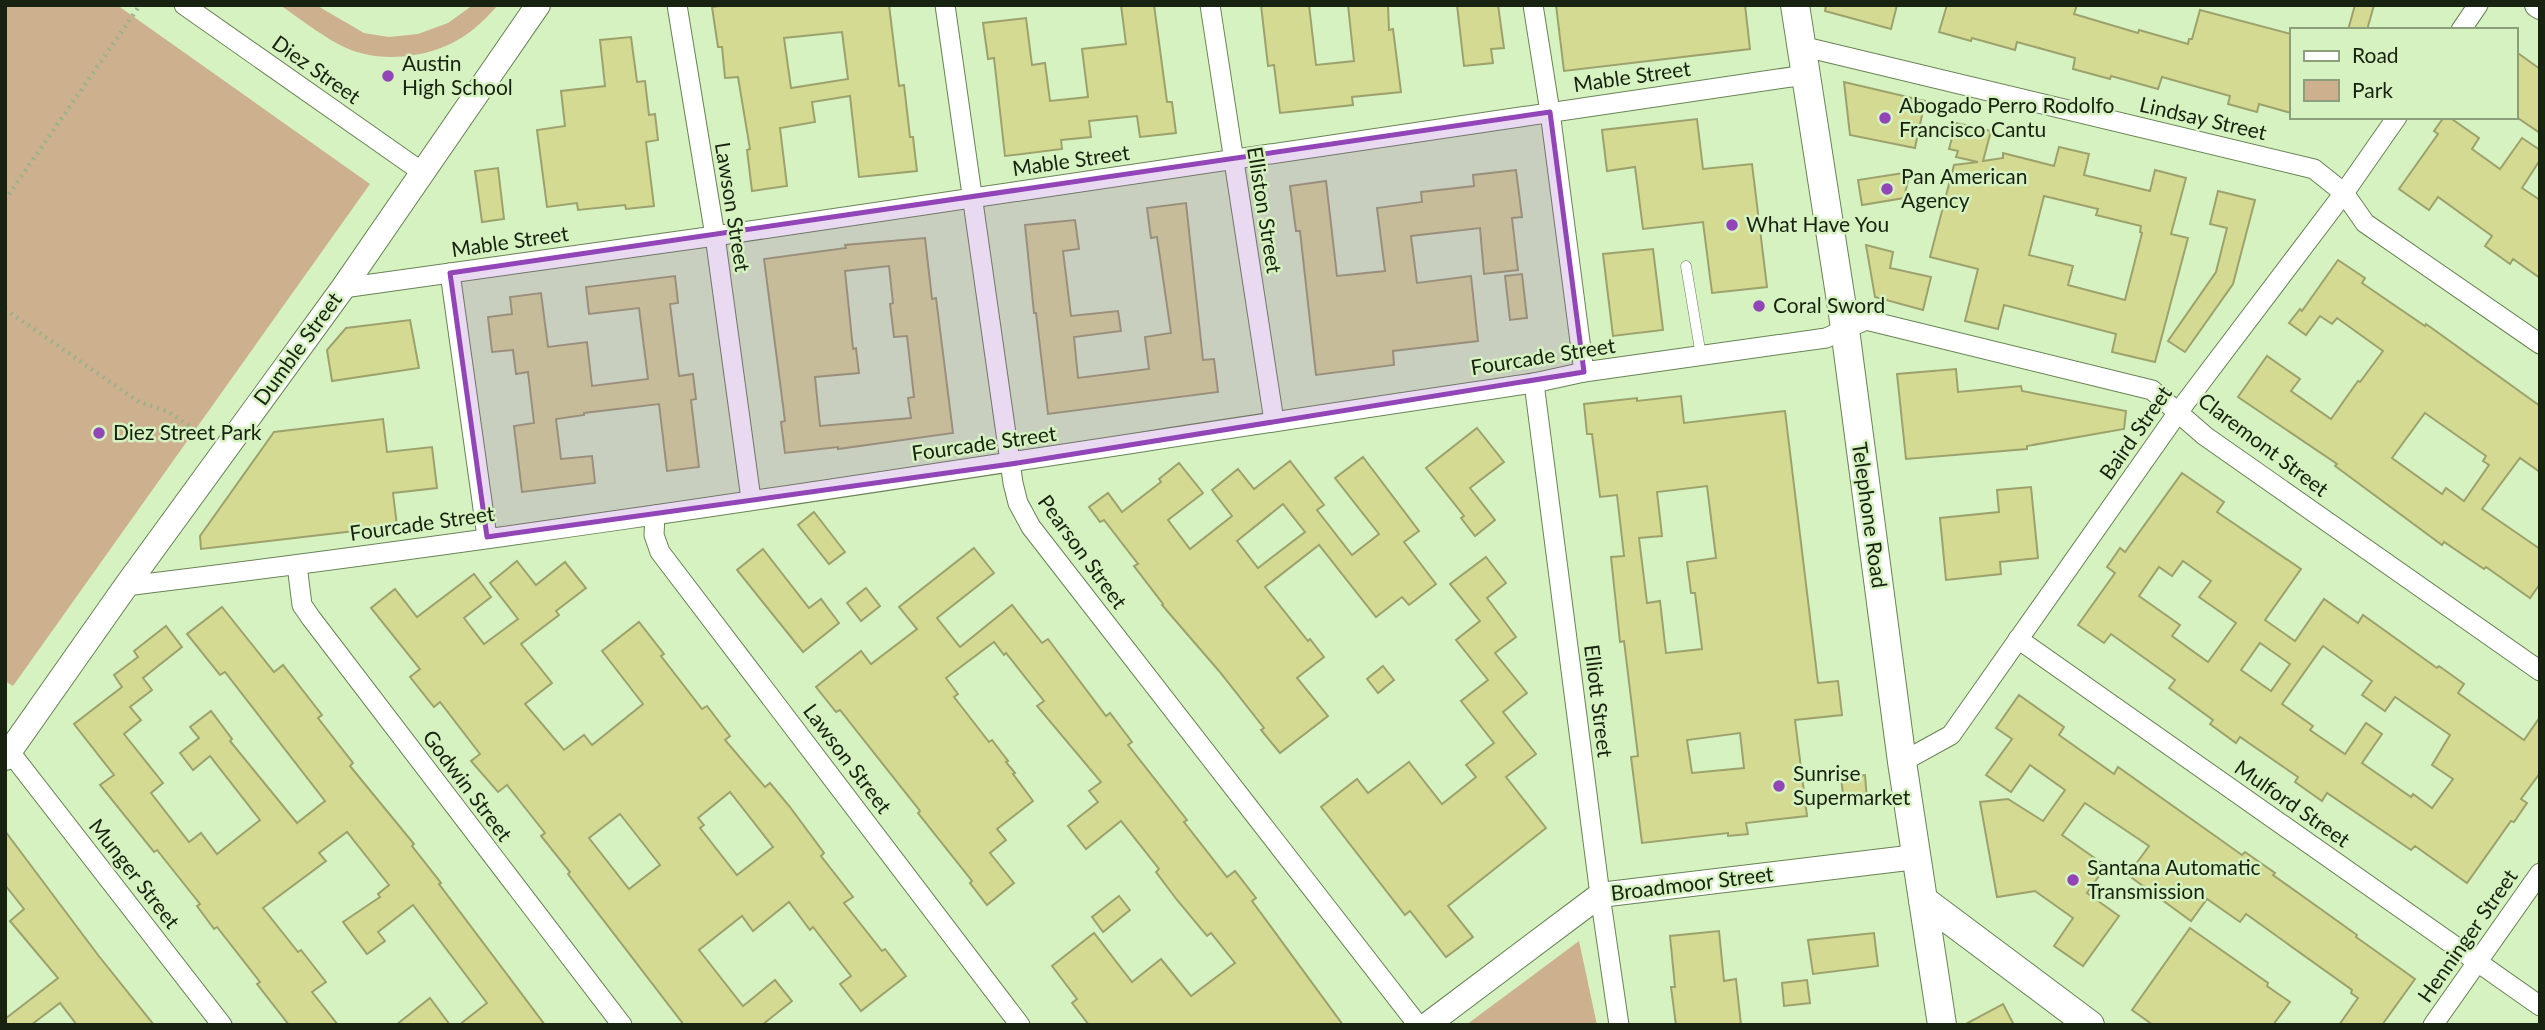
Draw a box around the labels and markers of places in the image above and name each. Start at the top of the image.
place label: Austin High School [402,50,513,99]
marker: Austin High School [380,68,396,84]
place label: Abogado Perro Rodolfo Francisco Cantu [1899,92,2114,141]
marker: Abogado Perro Rodolfo Francisco Cantu [1877,110,1893,126]
place label: Pan American Agency [1901,163,2028,212]
marker: Pan American Agency [1879,181,1895,197]
place label: What Have You [1746,211,1889,236]
marker: What Have You [1724,217,1740,233]
place label: Coral Sword [1773,292,1885,317]
marker: Coral Sword [1751,298,1767,314]
place label: Diez Street Park [113,419,262,444]
marker: Diez Street Park [91,425,107,441]
place label: Sunrise Supermarket [1793,760,1911,809]
marker: Sunrise Supermarket [1771,778,1787,794]
place label: Santana Automatic Transmission [2087,854,2261,903]
marker: Santana Automatic Transmission [2065,872,2081,888]

